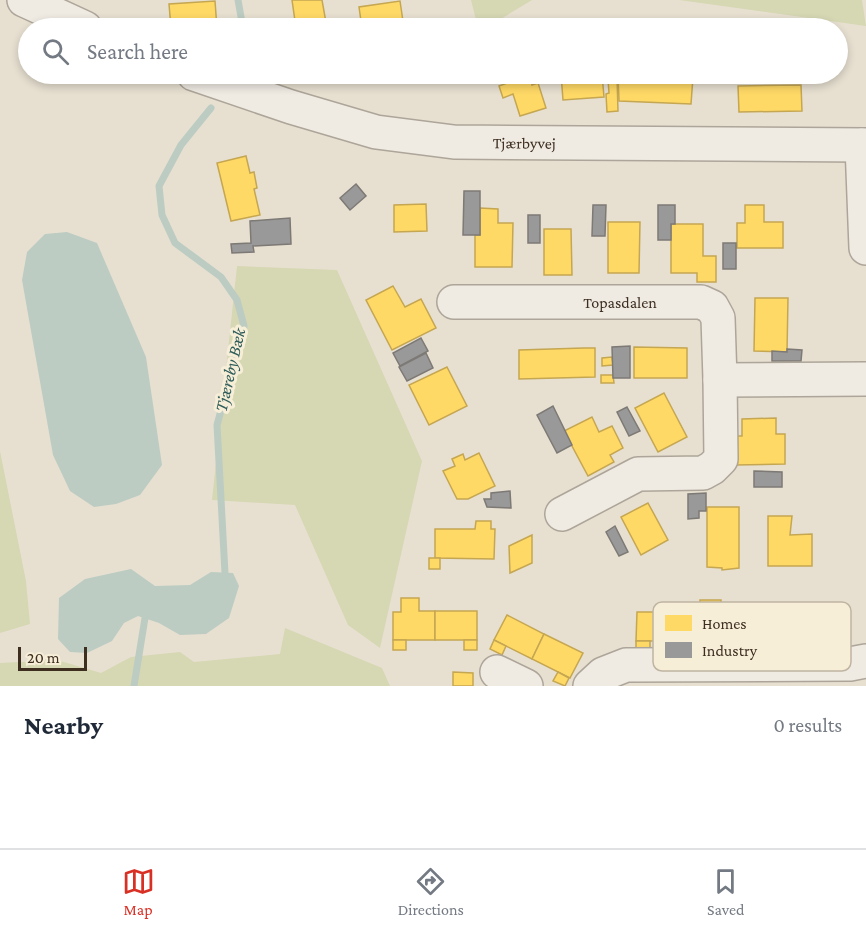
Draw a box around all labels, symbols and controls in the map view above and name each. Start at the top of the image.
search box [18,18,848,84]
icon: search [39,35,72,68]
text: Search here [87,39,188,64]
street label: Tjærbyvej [493,134,556,153]
street label: Topasdalen [583,294,657,312]
water label: Tjæreby Bæk [211,325,251,414]
legend [653,602,851,671]
text: Homes [702,615,747,632]
text: Industry [702,642,758,660]
scale bar [18,644,87,672]
text: 20 m [27,649,60,666]
text: Nearby [24,711,103,740]
text: 0 results [773,714,842,736]
tab: Map [122,865,155,918]
tab: Directions [398,865,464,918]
tab: Saved [707,865,744,918]

